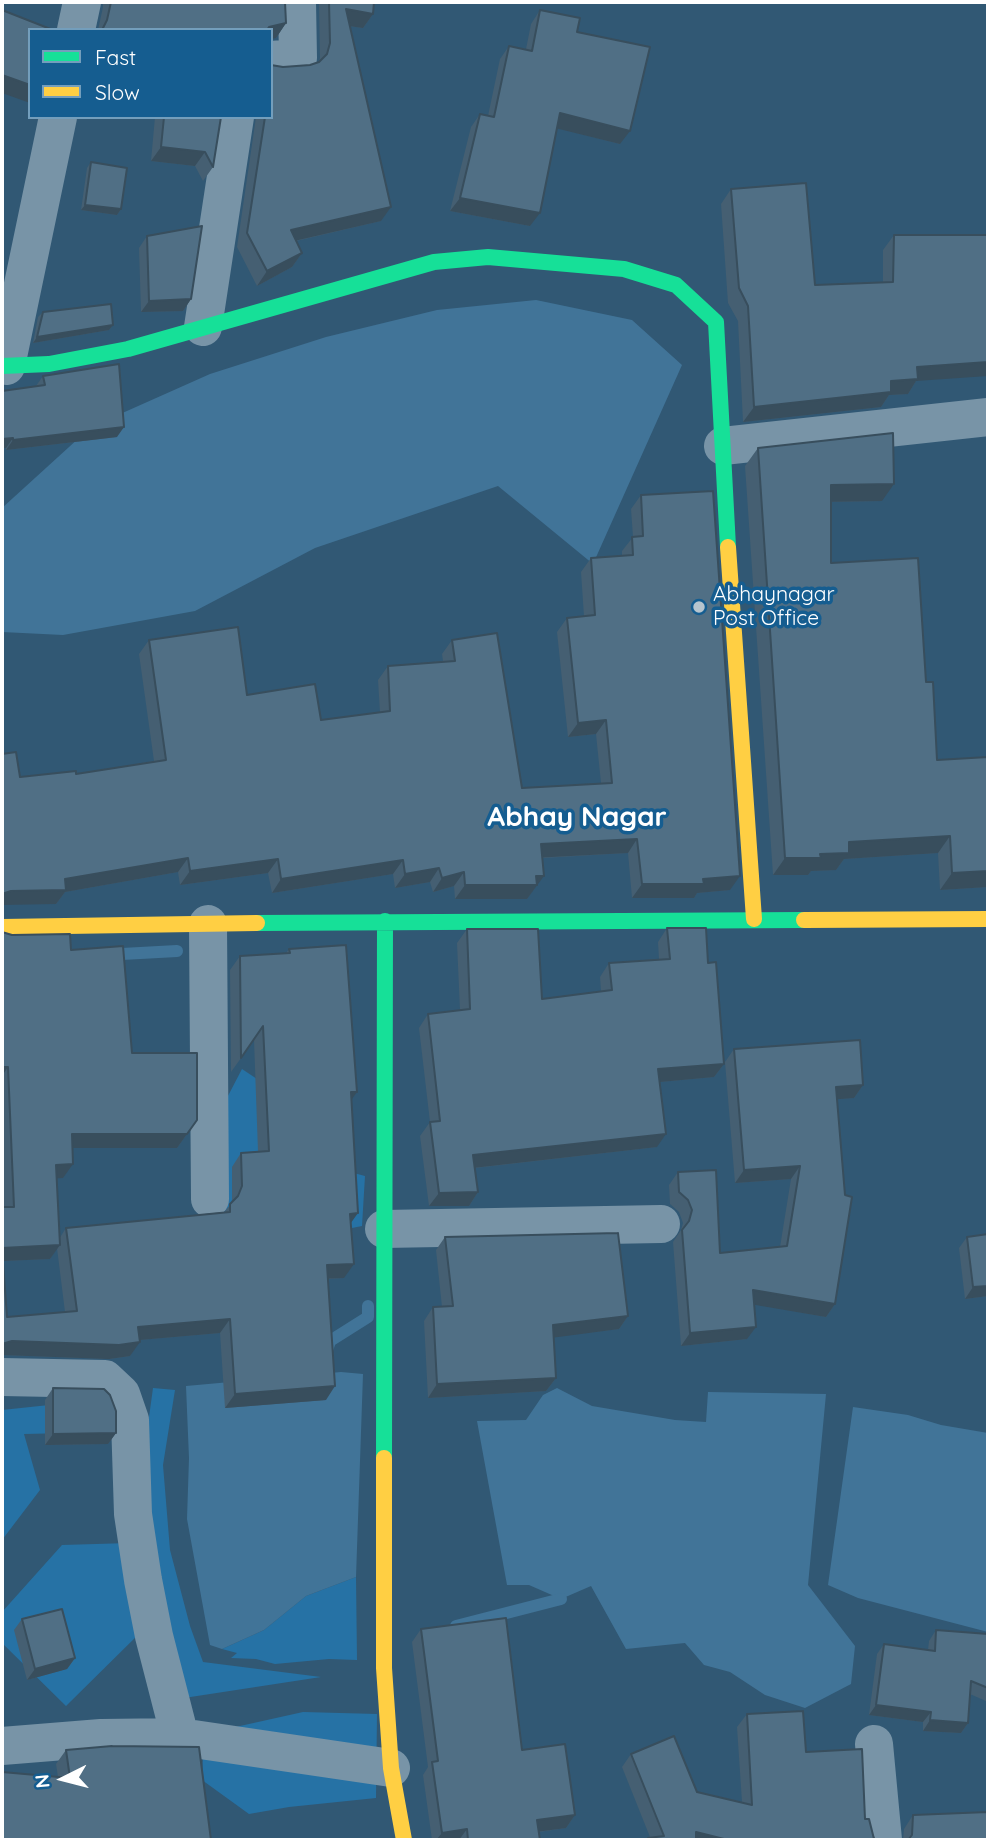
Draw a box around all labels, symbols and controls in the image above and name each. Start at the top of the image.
legend [28,28,273,119]
text: Fast [95,44,136,70]
text: Slow [95,79,140,105]
place label: Abhaynagar Post Office [713,582,835,632]
marker: Abhaynagar Post Office [691,599,707,615]
district label: Abhay Nagar [487,801,667,835]
north arrow [28,1744,98,1814]
text: N [29,1773,55,1789]

